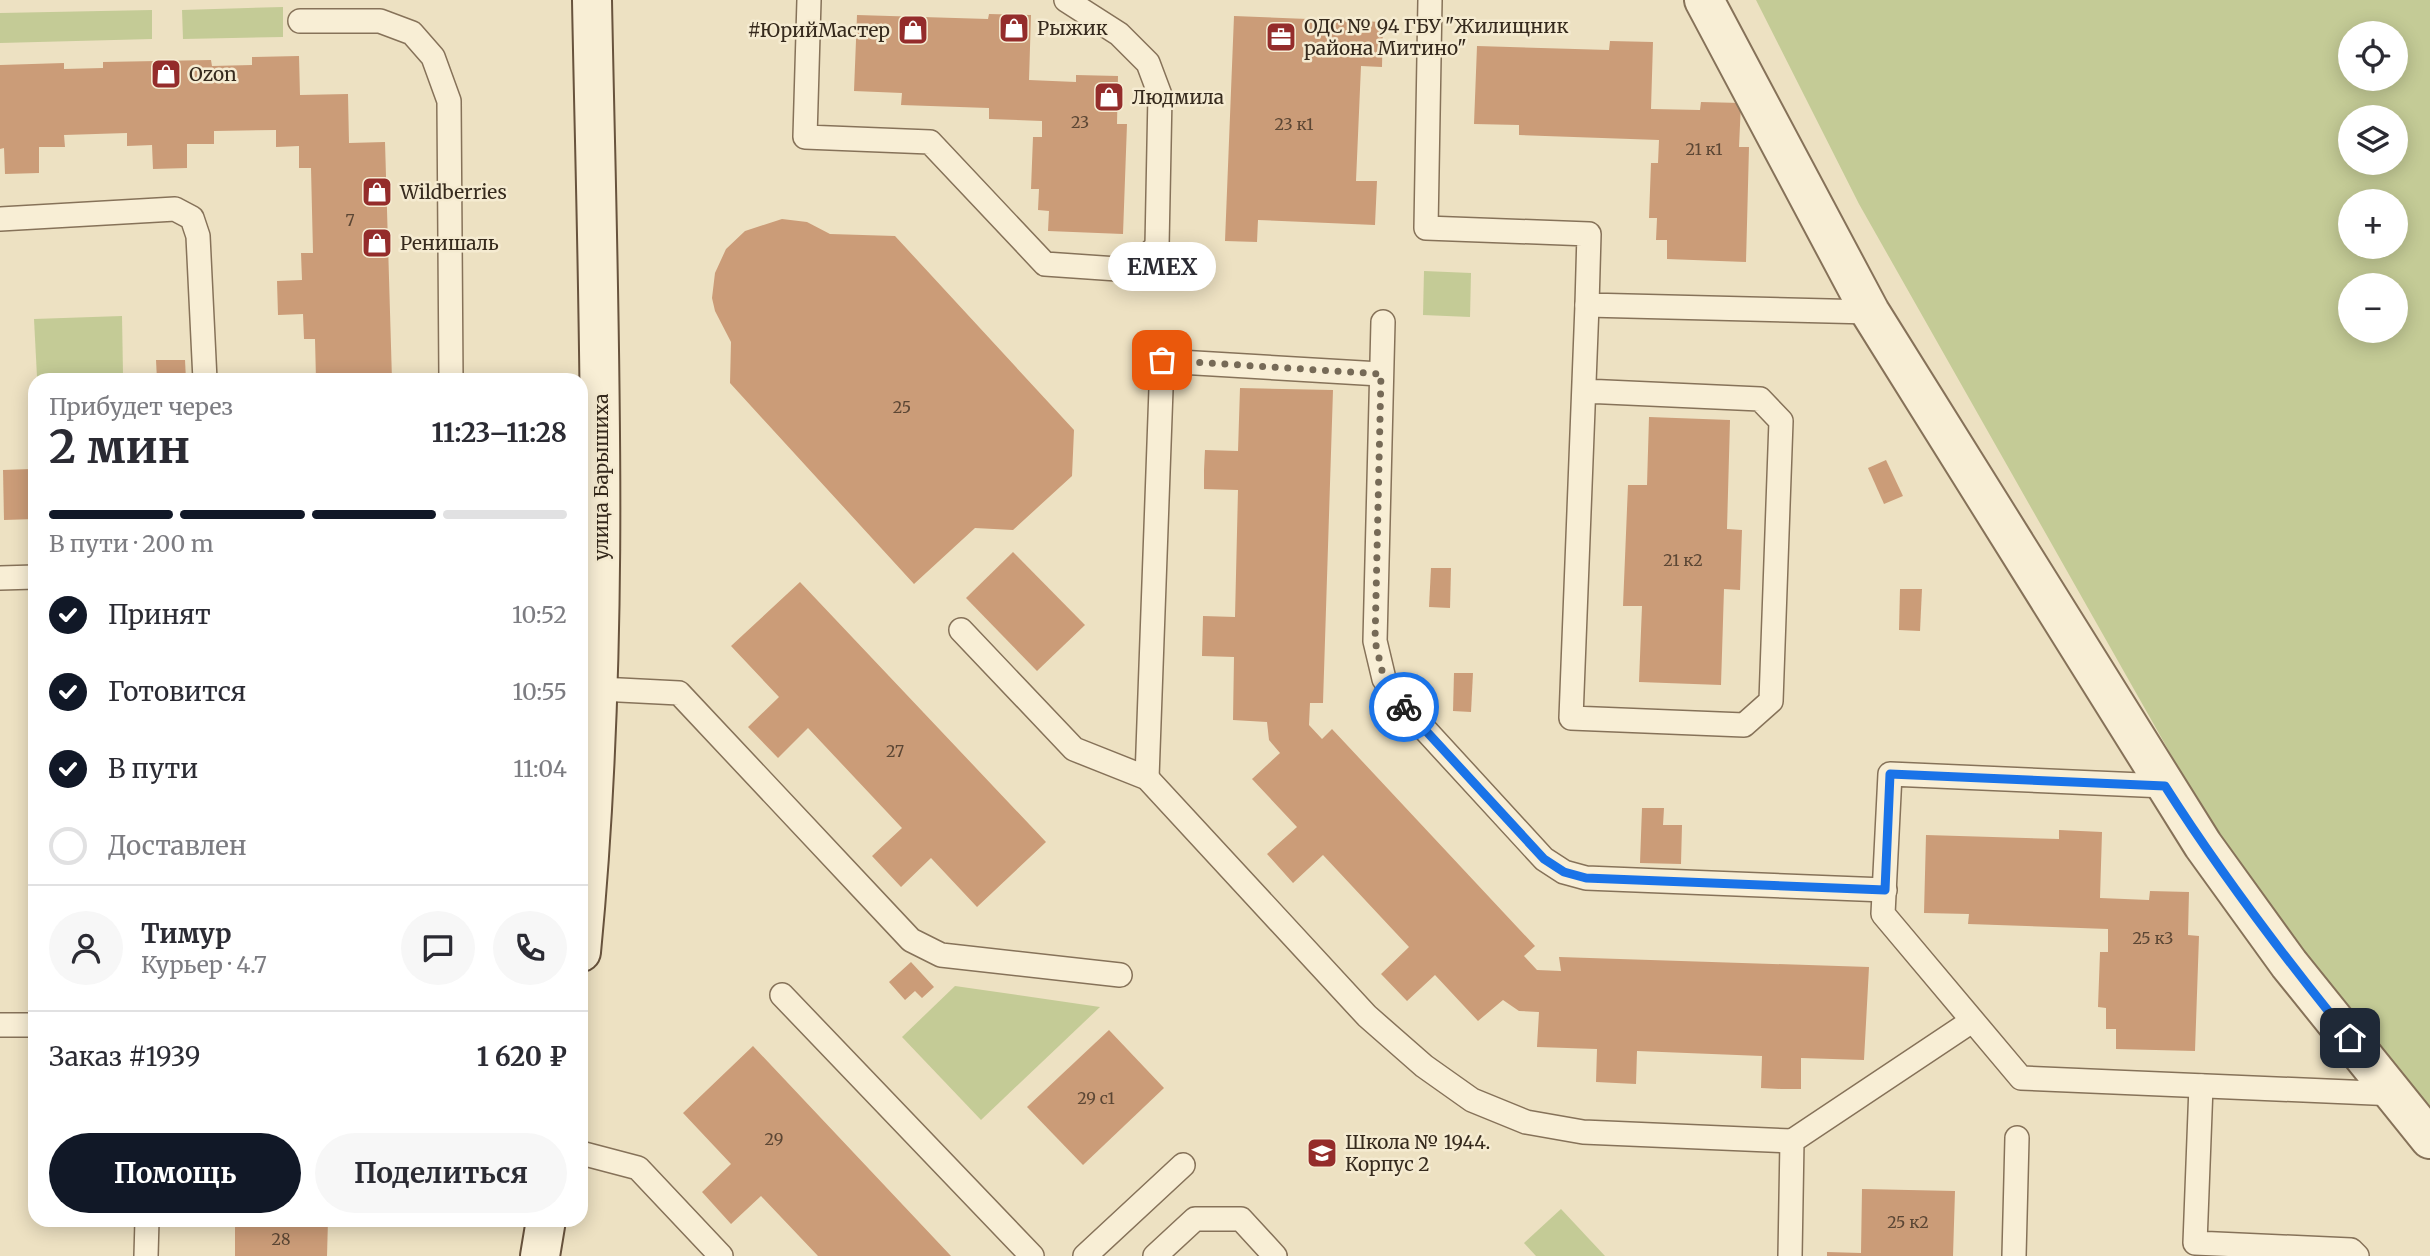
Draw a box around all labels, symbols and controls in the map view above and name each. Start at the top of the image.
shop icon: Рыжик [997,11,1031,45]
shop icon: #ЮрийМастер [896,13,930,47]
place label: ОДС № 94 ГБУ "Жилищник района Митино" [1304,14,1568,60]
place label: Рыжик [1037,16,1108,40]
place label: #ЮрийМастер [748,18,890,42]
office icon: ОДС № 94 ГБУ "Жилищник района Митино" [1264,20,1298,54]
map controls [2338,21,2408,343]
button: locate [2338,21,2408,91]
shop icon: Ozon [149,57,183,91]
place label: Ozon [189,62,237,86]
shop icon: Людмила [1092,80,1126,114]
place label: Людмила [1132,85,1224,109]
button: layers [2338,105,2408,175]
house number: 23 [1071,112,1089,132]
house number: 23 к1 [1275,114,1313,134]
house number: 21 к1 [1685,139,1723,159]
shop icon: Wildberries [360,175,394,209]
place label: Wildberries [399,180,507,204]
button: + [2338,189,2408,259]
house number: 7 [345,210,355,230]
shop icon: Ренишаль [360,226,394,260]
place label: Ренишаль [400,231,499,255]
callout: EMEX [1108,241,1216,290]
text: EMEX [1127,252,1197,281]
button: − [2338,273,2408,343]
pin [1132,330,1192,390]
icon: bag [1143,341,1181,379]
text: Прибудет через [49,392,233,421]
street label: улица Барышиха [589,394,613,560]
house number: 25 [893,397,911,417]
text: 11:23–11:28 [431,416,567,449]
text: 2 мин [49,418,190,476]
text: В пути · 200 m [49,529,214,558]
house number: 21 к2 [1663,550,1703,570]
icon: check [49,596,87,634]
text: Принят [108,598,211,631]
text: 10:52 [512,600,567,629]
courier [1369,672,1439,742]
icon: check [49,673,87,711]
text: Готовится [108,675,246,708]
text: 10:55 [513,677,567,706]
icon: bike [1385,688,1423,726]
house number: 27 [886,741,904,761]
icon: check [49,750,87,788]
text: В пути [108,752,198,785]
text: 11:04 [513,754,567,783]
text: Доставлен [108,829,247,862]
button: person [49,911,123,985]
button: chat [401,911,475,985]
button: phone [493,911,567,985]
text: Тимур [141,917,231,950]
house number: 25 к3 [2132,928,2174,948]
text: Курьер · 4.7 [141,950,267,979]
pin [2320,1008,2380,1068]
icon: home [2331,1019,2369,1057]
text: Заказ #1939 [49,1040,200,1073]
text: 1 620 ₽ [477,1040,567,1073]
house number: 29 с1 [1077,1088,1115,1108]
house number: 29 [765,1129,783,1149]
place label: Школа № 1944. Корпус 2 [1345,1130,1490,1176]
button: Помощь [49,1133,301,1213]
button: Поделиться [315,1133,567,1213]
school or university icon: Школа № 1944. Корпус 2 [1305,1136,1339,1170]
house number: 25 к2 [1887,1212,1929,1232]
house number: 28 [272,1229,290,1249]

